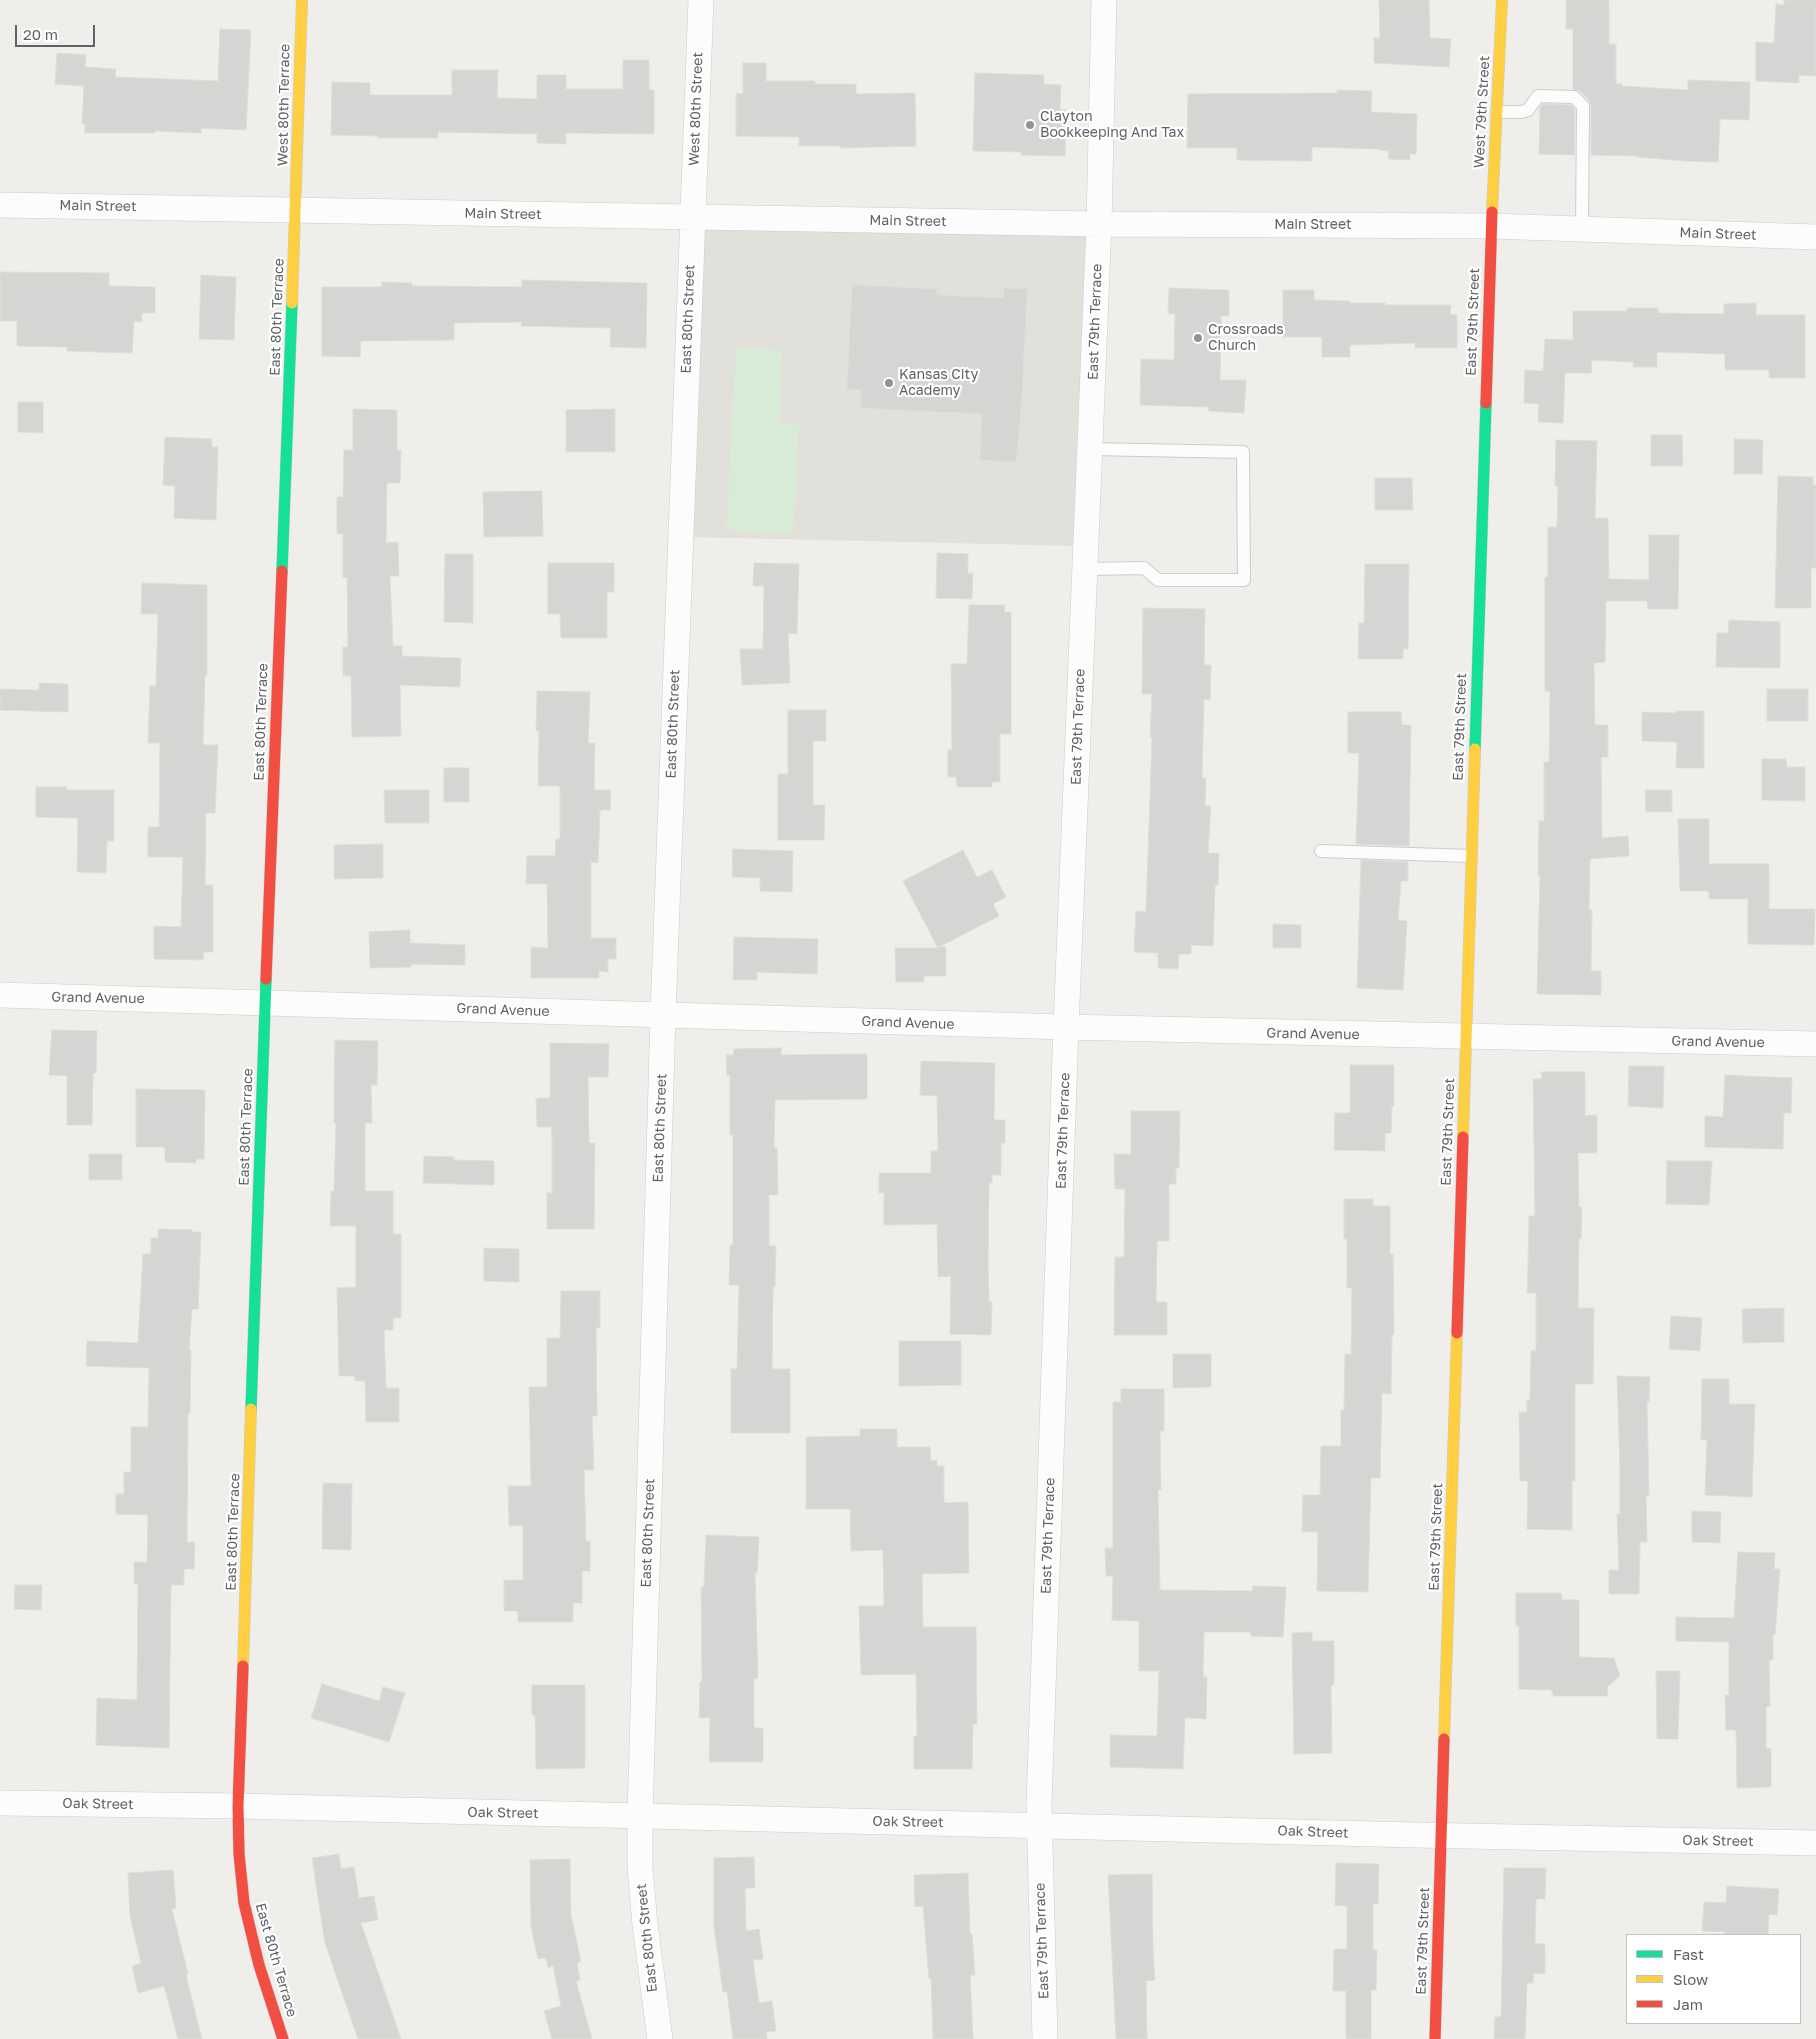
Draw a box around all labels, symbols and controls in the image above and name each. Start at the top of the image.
scale bar [18,15,98,47]
text: 20 m [23,25,58,43]
street label: West 80th Terrace [275,44,293,166]
street label: West 80th Street [686,52,706,166]
street label: West 79th Street [1471,55,1493,169]
place label: Clayton Bookkeeping And Tax [1040,109,1184,142]
marker: Clayton Bookkeeping And Tax [1024,119,1036,131]
street label: Main Street [59,197,137,215]
street label: Main Street [464,205,542,223]
street label: Main Street [869,212,947,230]
street label: Main Street [1274,217,1352,233]
street label: Main Street [1679,224,1757,244]
street label: East 80th Terrace [267,258,287,376]
street label: East 80th Street [678,264,698,374]
street label: East 79th Terrace [1085,264,1105,380]
street label: East 79th Street [1463,268,1483,376]
place label: Crossroads Church [1208,322,1284,354]
marker: Crossroads Church [1192,332,1204,344]
place label: Kansas City Academy [899,367,978,400]
marker: Kansas City Academy [883,377,895,389]
street label: East 80th Terrace [251,663,271,781]
street label: East 80th Street [663,669,683,779]
street label: East 79th Terrace [1068,669,1088,785]
street label: East 79th Street [1450,673,1470,781]
street label: Grand Avenue [51,989,145,1007]
street label: Grand Avenue [456,1000,550,1020]
street label: Grand Avenue [861,1013,955,1033]
street label: Grand Avenue [1266,1025,1360,1043]
street label: Grand Avenue [1671,1033,1765,1051]
street label: East 80th Terrace [236,1068,256,1186]
street label: East 80th Street [650,1073,670,1183]
street label: East 79th Terrace [1053,1073,1073,1189]
street label: East 79th Street [1438,1078,1458,1186]
street label: East 80th Terrace [223,1473,243,1591]
street label: East 80th Street [638,1478,658,1588]
street label: East 79th Terrace [1038,1478,1058,1594]
street label: East 79th Street [1426,1483,1446,1591]
street label: Oak Street [62,1795,134,1813]
street label: Oak Street [467,1804,539,1822]
street label: Oak Street [872,1813,944,1831]
street label: Oak Street [1277,1822,1349,1842]
street label: Oak Street [1682,1832,1754,1850]
street label: East 80th Street [633,1883,661,1993]
street label: East 79th Terrace [1032,1883,1052,1999]
street label: East 79th Street [1413,1887,1433,1995]
street label: East 80th Terrace [252,1901,300,2019]
legend [1626,1934,1801,2024]
text: Fast [1673,1945,1704,1963]
text: Slow [1673,1970,1708,1988]
text: Jam [1673,1995,1703,2013]

